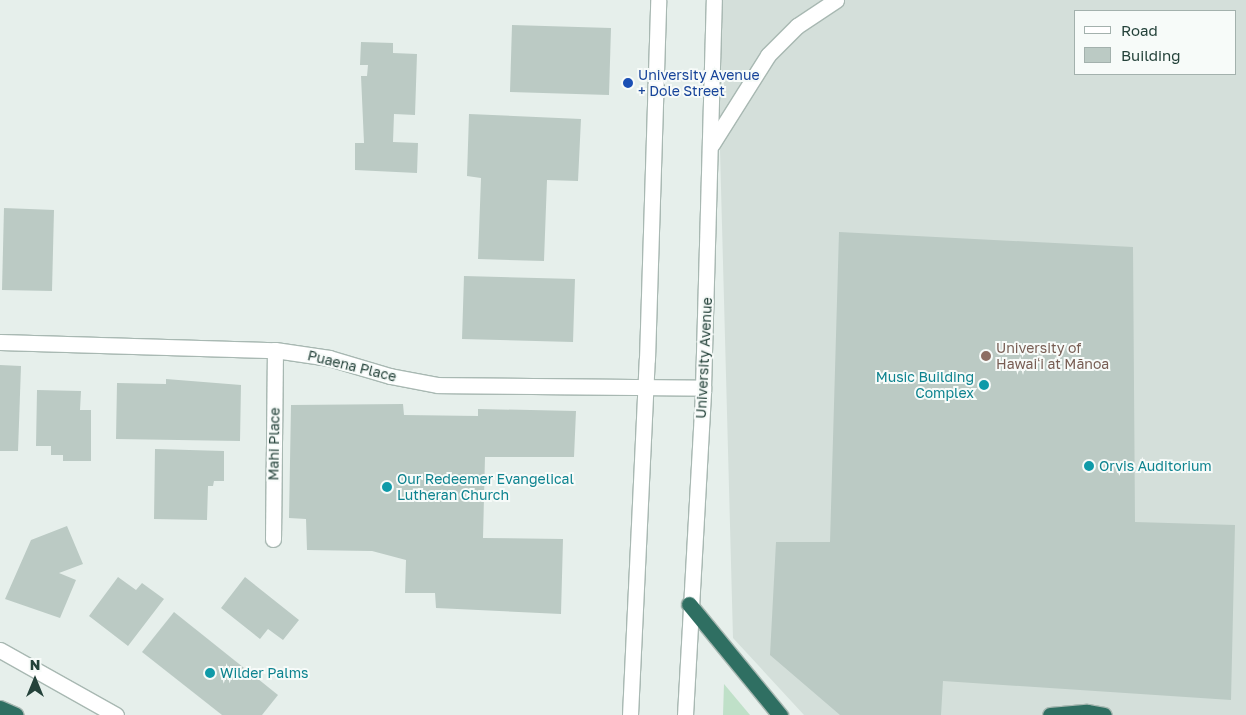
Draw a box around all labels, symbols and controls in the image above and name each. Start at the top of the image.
legend [1074,10,1236,75]
text: Road [1121,21,1158,39]
text: Building [1121,46,1181,64]
place label: University Avenue + Dole Street [638,67,760,100]
marker: University Avenue + Dole Street [622,77,634,89]
street label: University Avenue [692,297,716,419]
place label: University of Hawaiʻi at Mānoa [996,340,1109,372]
street label: Puaena Place [306,347,398,385]
marker: University of Hawaiʻi at Mānoa [980,350,992,362]
place label: Music Building Complex [876,369,974,402]
marker: Music Building Complex [978,379,990,391]
street label: Mahi Place [265,407,283,481]
place label: Orvis Auditorium [1099,458,1212,474]
marker: Orvis Auditorium [1083,460,1095,472]
place label: Our Redeemer Evangelical Lutheran Church [397,471,574,504]
marker: Our Redeemer Evangelical Lutheran Church [381,481,393,493]
north arrow [10,655,60,705]
text: N [30,656,40,673]
place label: Wilder Palms [220,665,308,681]
marker: Wilder Palms [204,667,216,679]

